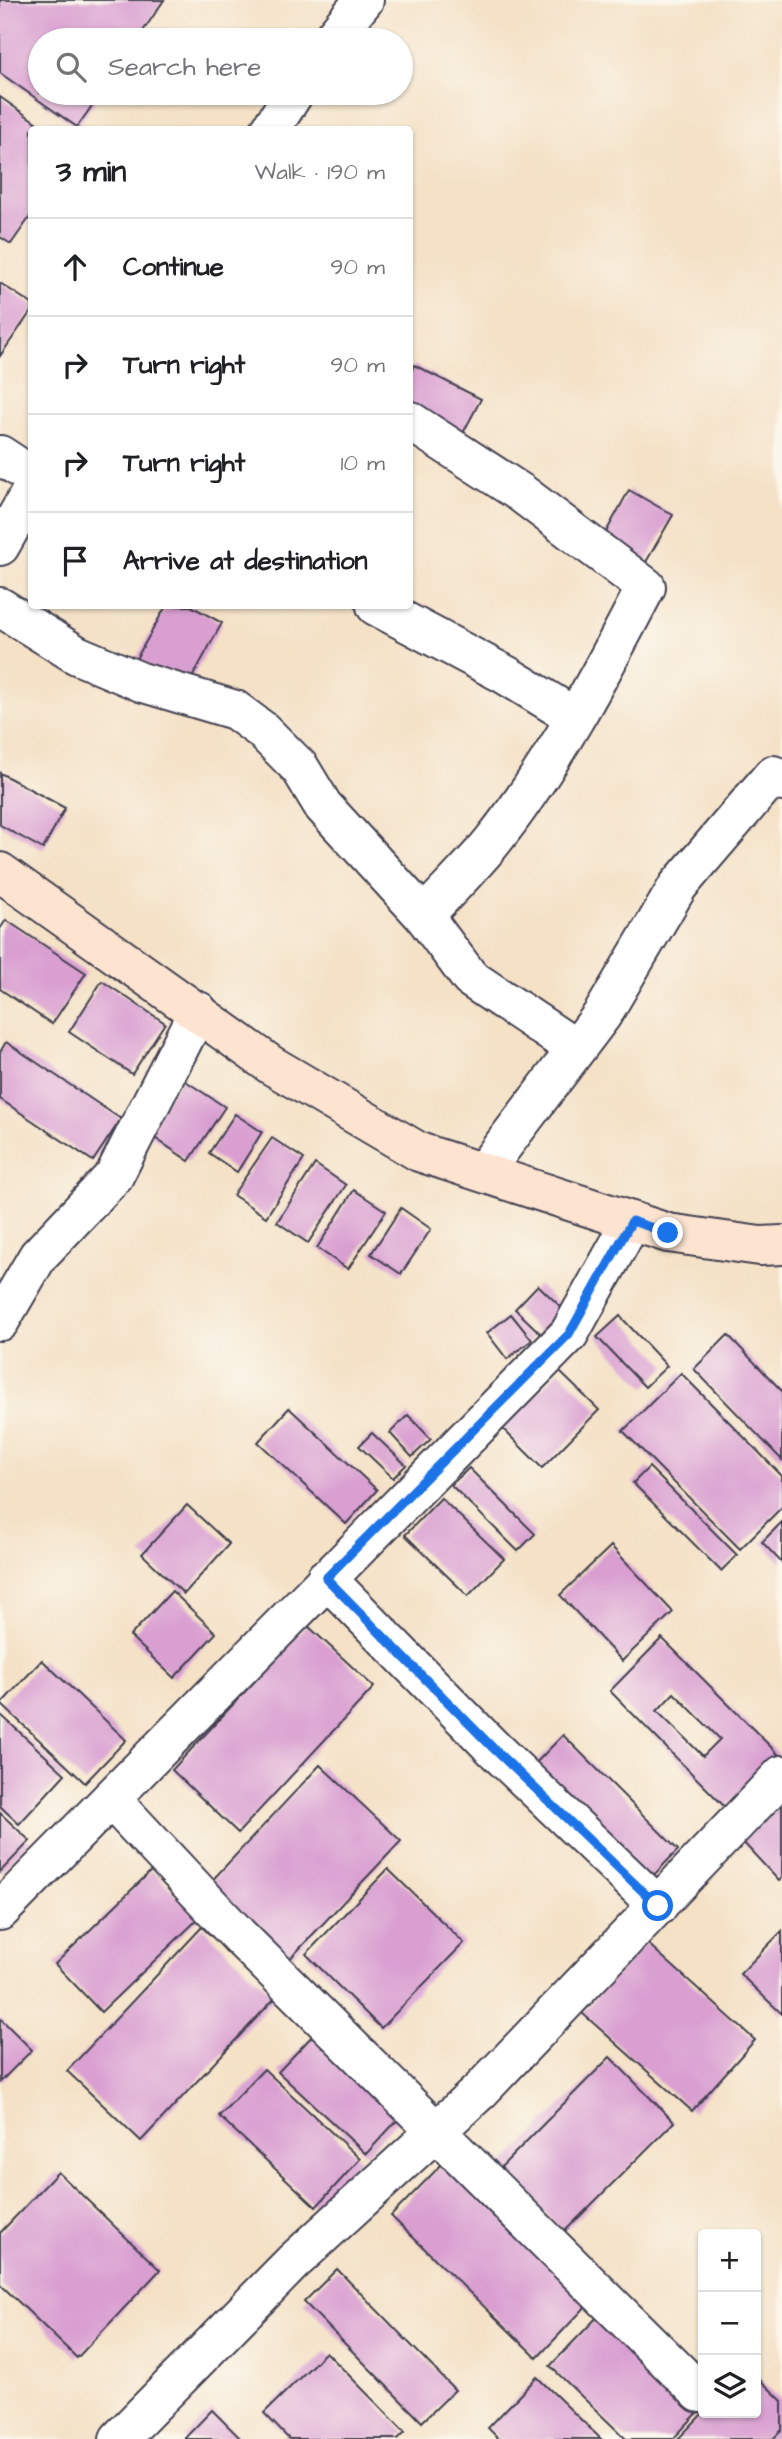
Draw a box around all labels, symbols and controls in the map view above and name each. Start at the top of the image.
search box [28,28,413,105]
icon: search [52,48,90,86]
text: Search here [108,49,261,85]
text: 3 min [56,151,126,193]
text: Walk · 190 m [255,156,385,188]
icon: ahead [56,248,94,286]
text: Continue [123,249,224,285]
text: 90 m [330,251,385,283]
icon: right [56,346,94,384]
text: Turn right [123,347,245,383]
text: 90 m [330,349,385,381]
icon: right [56,444,94,482]
text: Turn right [123,445,245,481]
text: 10 m [340,447,385,479]
icon: arrive [56,542,94,580]
text: Arrive at destination [123,543,368,579]
route end [652,1217,683,1248]
route start [642,1890,673,1921]
map controls [698,2229,761,2418]
button: + [698,2229,761,2292]
button: − [698,2292,761,2355]
button: layers [698,2355,761,2418]

